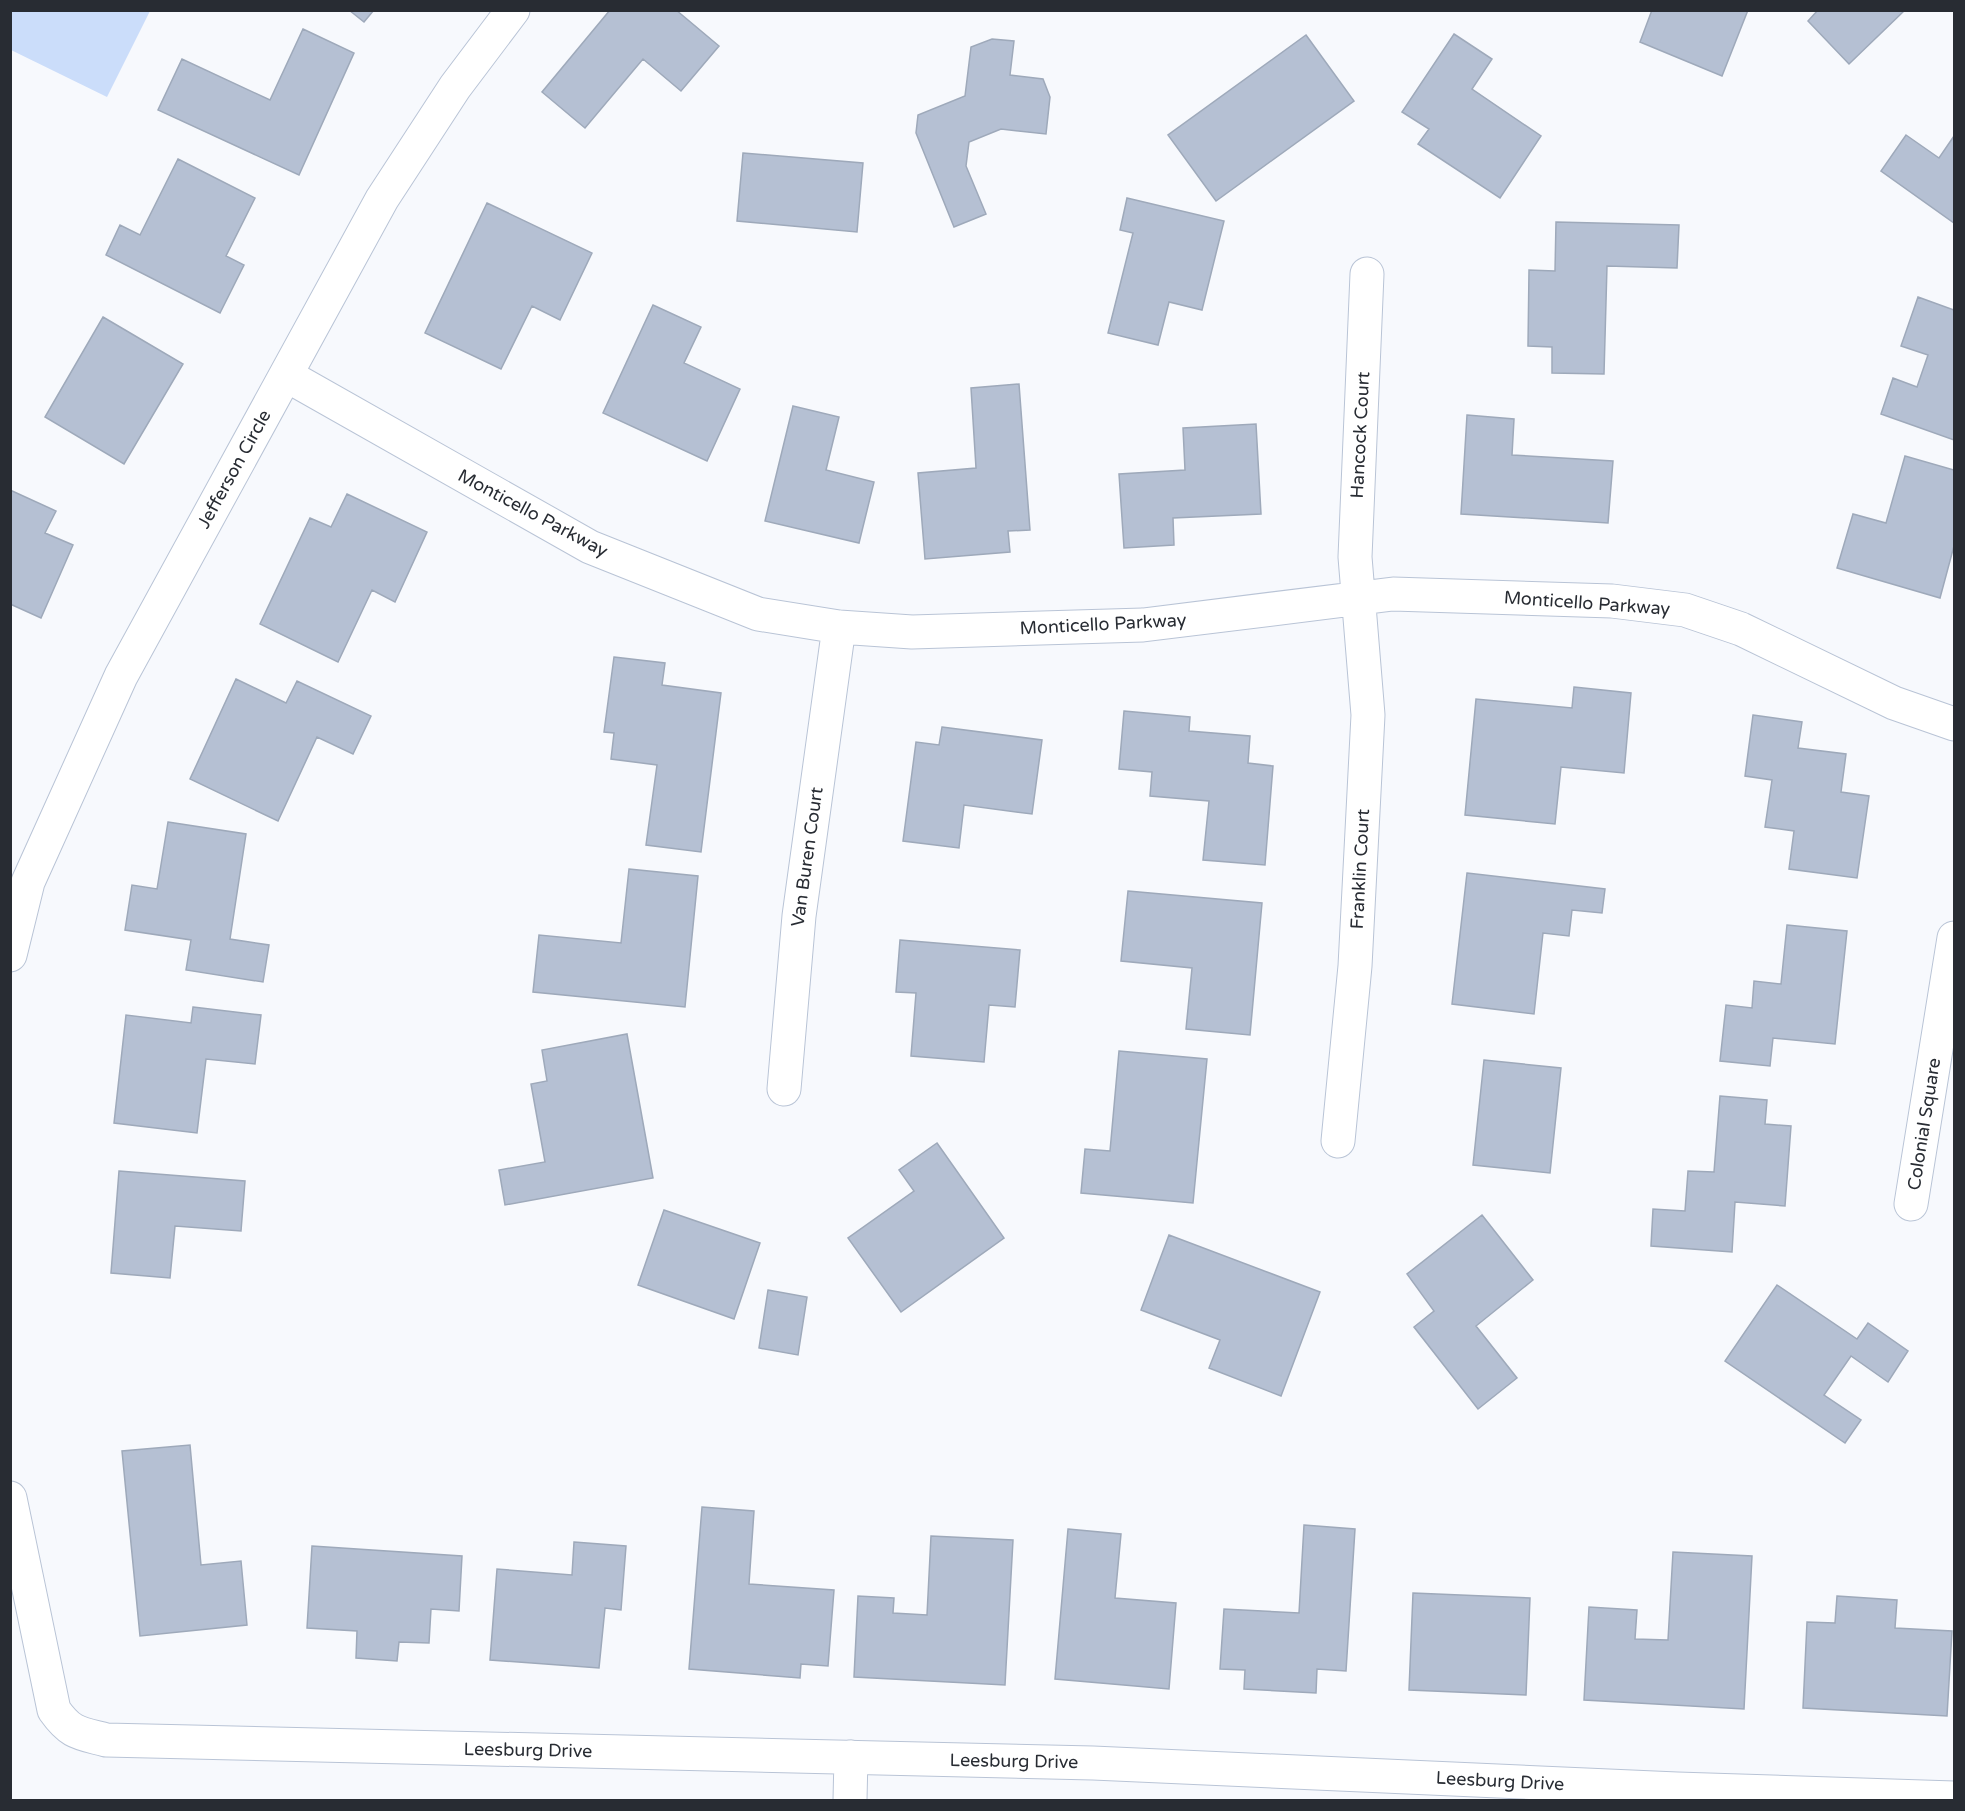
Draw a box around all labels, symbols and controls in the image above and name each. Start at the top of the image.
street label: Hancock Court [1346,371,1374,499]
street label: Jefferson Circle [192,406,276,532]
street label: Monticello Parkway [454,464,612,562]
street label: Monticello Parkway [1503,586,1671,620]
street label: Monticello Parkway [1019,609,1187,639]
street label: Van Buren Court [786,786,828,928]
street label: Franklin Court [1346,808,1374,930]
street label: Colonial Square [1903,1056,1945,1192]
street label: Leesburg Drive [463,1738,593,1762]
street label: Leesburg Drive [949,1749,1079,1773]
street label: Leesburg Drive [1435,1767,1565,1795]

